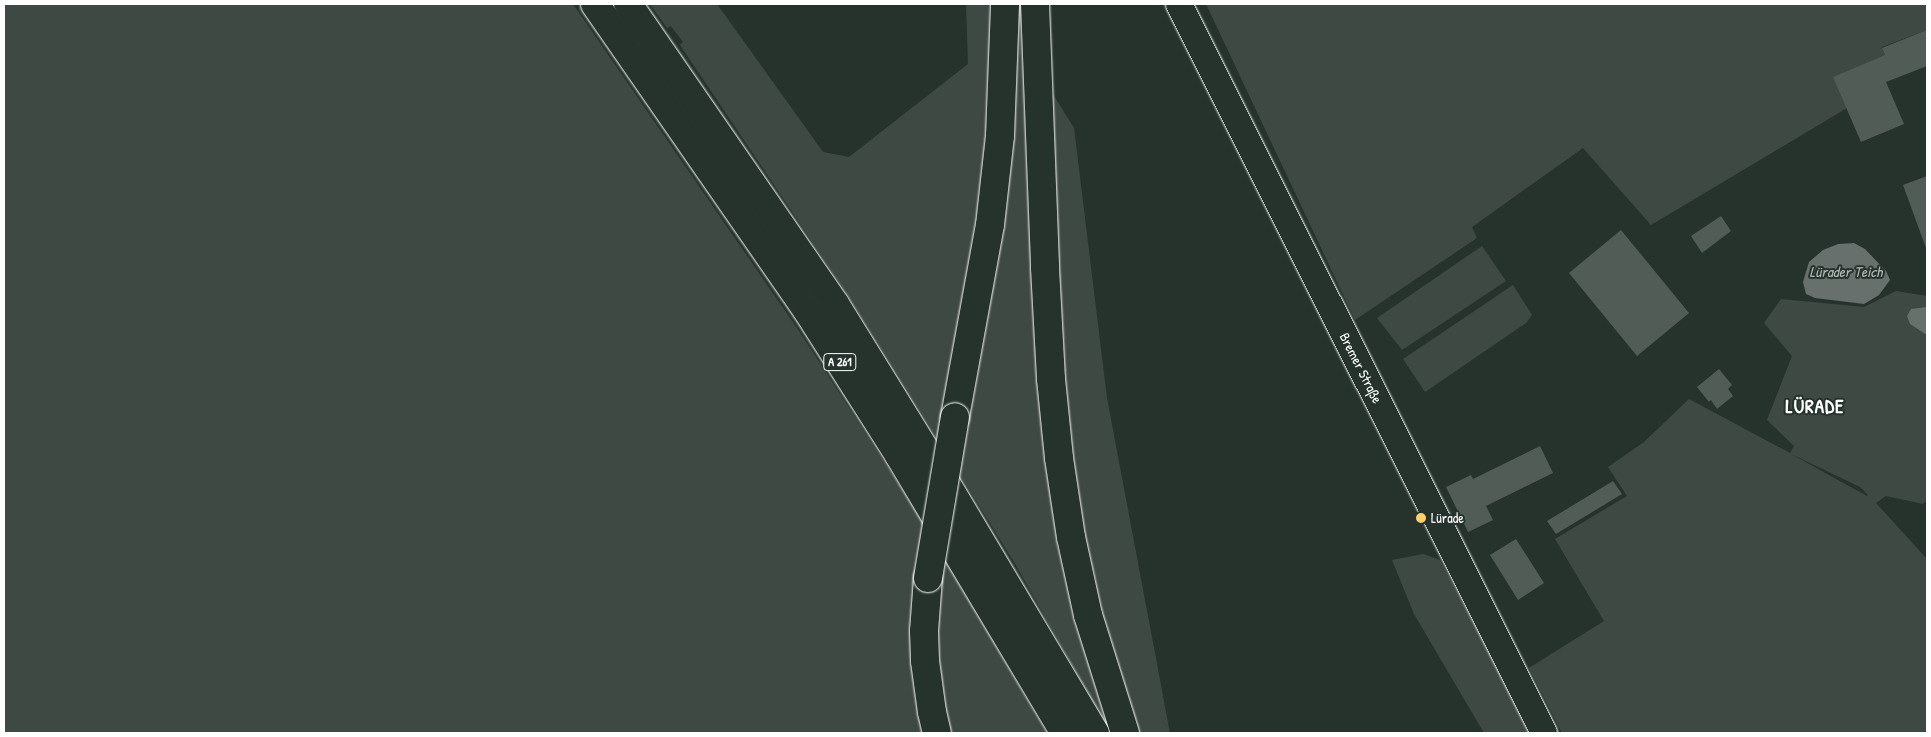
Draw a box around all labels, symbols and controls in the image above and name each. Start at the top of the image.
water label: Lürader Teich [1810,263,1882,281]
street label: Bremer Straße [1336,330,1386,406]
road number: A 261 [822,352,858,372]
district label: LÜRADE [1785,396,1845,418]
place label: Lürade [1431,510,1464,526]
marker: Lürade [1415,512,1427,524]

